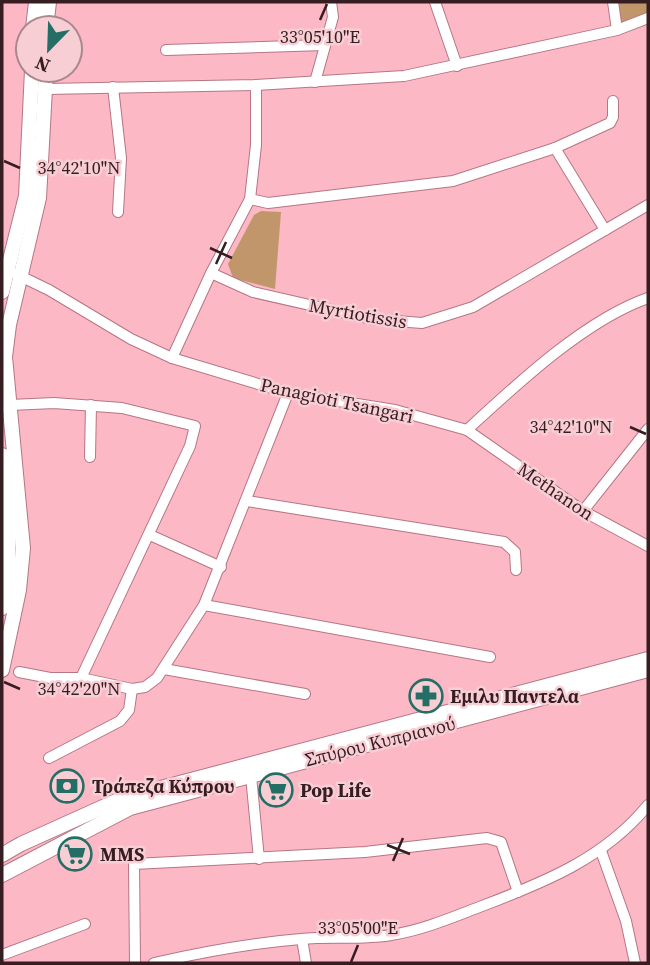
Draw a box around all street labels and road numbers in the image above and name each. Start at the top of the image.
street label: Myrtiotissis [307,292,409,334]
street label: Panagioti Tsangari [258,371,416,429]
street label: Methanon [513,456,599,526]
street label: Σπύρου Κυπριανού [302,710,458,772]

